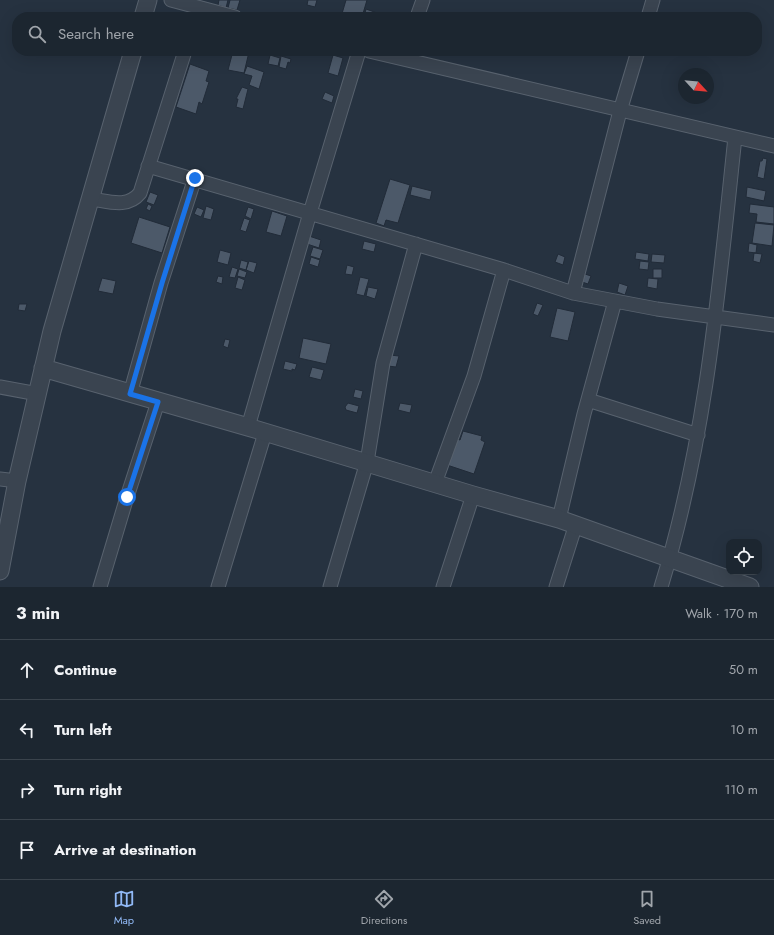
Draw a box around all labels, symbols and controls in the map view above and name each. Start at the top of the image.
search box [12,12,762,56]
icon: search [26,23,48,45]
text: Search here [58,23,134,45]
north arrow [678,68,714,104]
route end [186,169,204,187]
route start [118,488,136,506]
map controls [726,539,762,575]
button: locate [726,539,762,575]
text: 3 min [16,601,60,625]
text: Walk · 170 m [685,604,758,623]
icon: ahead [16,659,38,681]
text: Continue [54,659,117,681]
text: 50 m [729,660,758,679]
icon: left [16,719,38,741]
text: Turn left [54,719,112,741]
text: 10 m [730,720,758,739]
icon: right [16,779,38,801]
text: Turn right [54,779,122,801]
text: 110 m [724,780,758,799]
icon: arrive [16,839,38,861]
text: Arrive at destination [54,839,196,861]
tab: Map [113,888,135,928]
tab: Directions [361,888,407,928]
tab: Saved [633,888,661,928]

